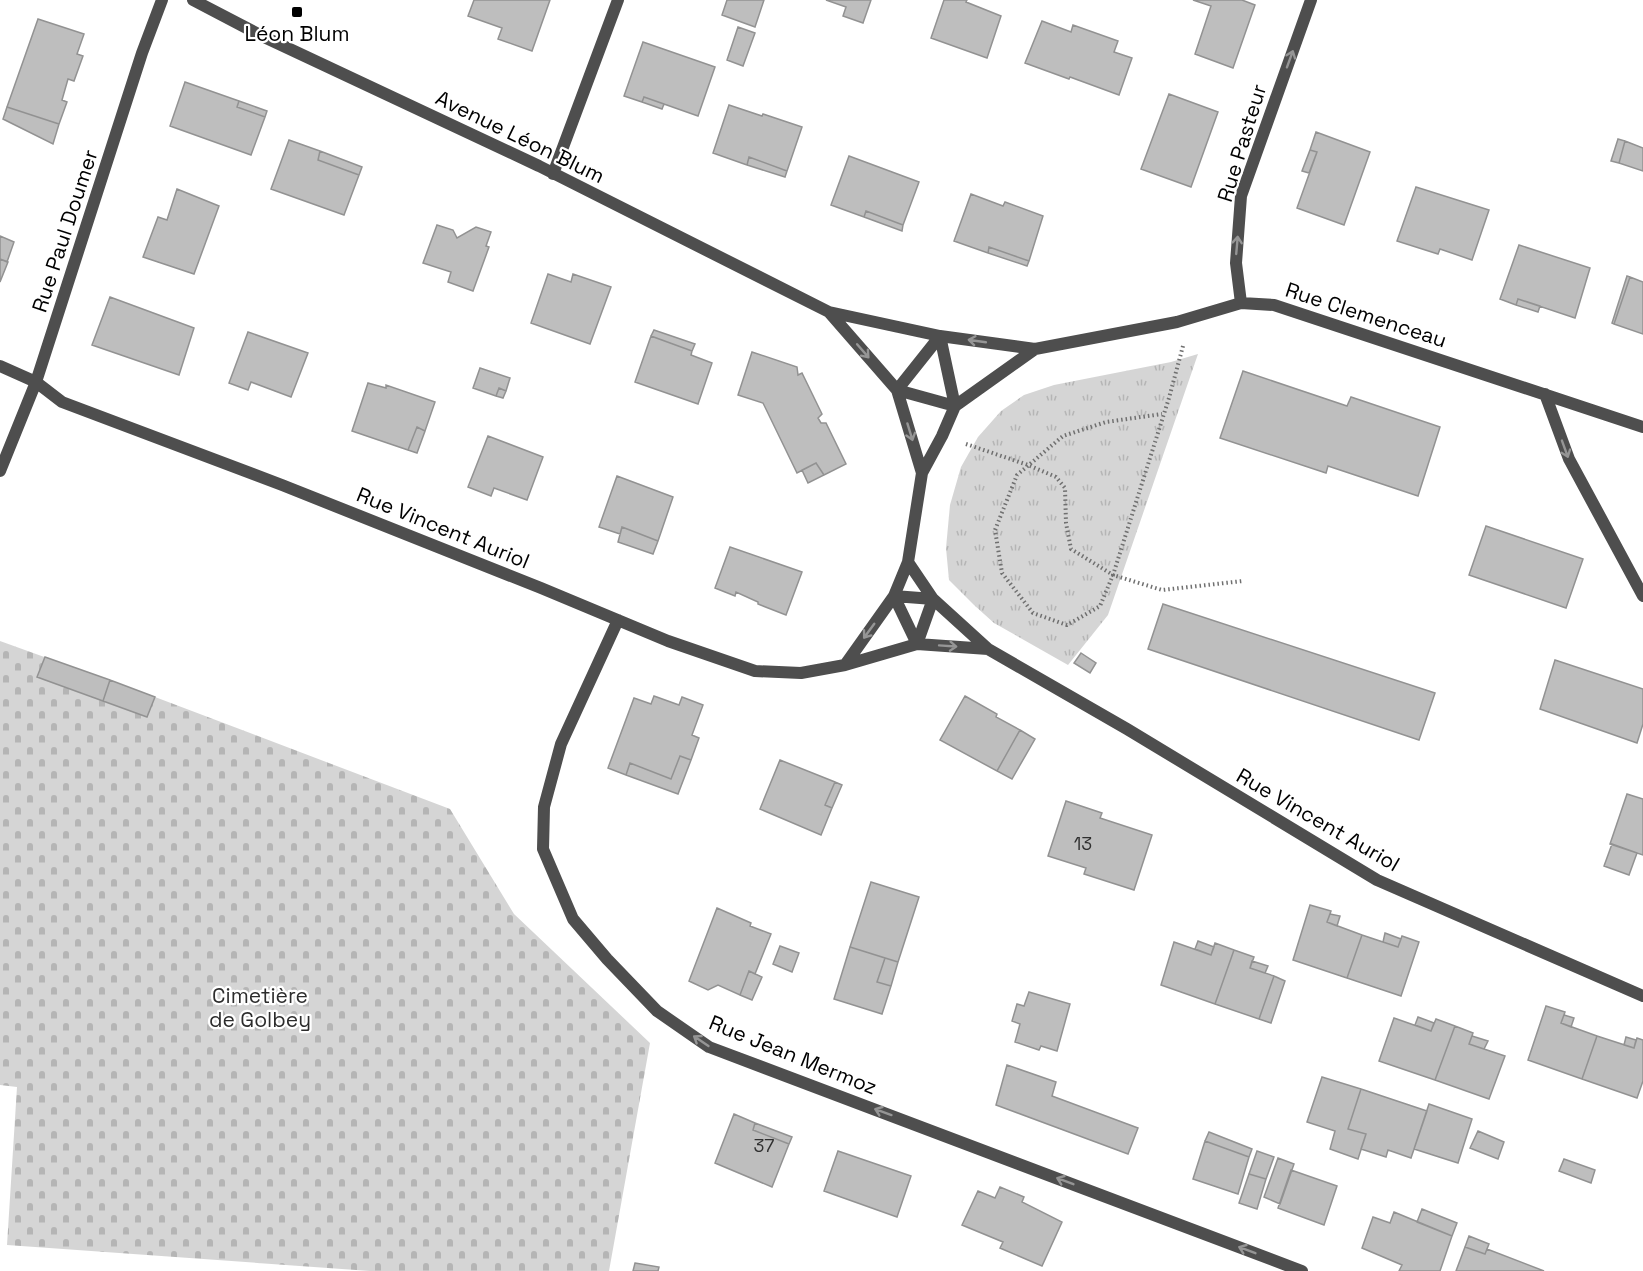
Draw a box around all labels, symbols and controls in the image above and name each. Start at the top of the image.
marker: Léon Blum [290,5,304,19]
place label: Léon Blum [244,20,350,47]
one-way arrow [1286,50,1297,68]
street label: Rue Pasteur [1211,81,1272,205]
street label: Avenue Léon Blum [431,84,609,189]
street label: Rue Paul Doumer [25,146,104,316]
one-way arrow [1232,235,1243,255]
street label: Rue Clemenceau [1282,276,1450,353]
one-way arrow [968,335,987,346]
one-way arrow [856,344,870,359]
one-way arrow [905,422,916,441]
one-way arrow [1560,439,1571,458]
street label: Rue Vincent Auriol [353,481,534,575]
one-way arrow [863,622,876,638]
one-way arrow [938,641,958,652]
street label: Rue Vincent Auriol [1232,762,1405,877]
house number: 13 [1074,832,1092,855]
park label: Cimetière de Golbey [209,982,311,1033]
street label: Rue Jean Mermoz [705,1009,881,1101]
one-way arrow [694,1035,710,1047]
one-way arrow [874,1106,893,1117]
house number: 37 [753,1134,775,1157]
one-way arrow [1056,1175,1075,1186]
one-way arrow [1239,1244,1257,1255]

